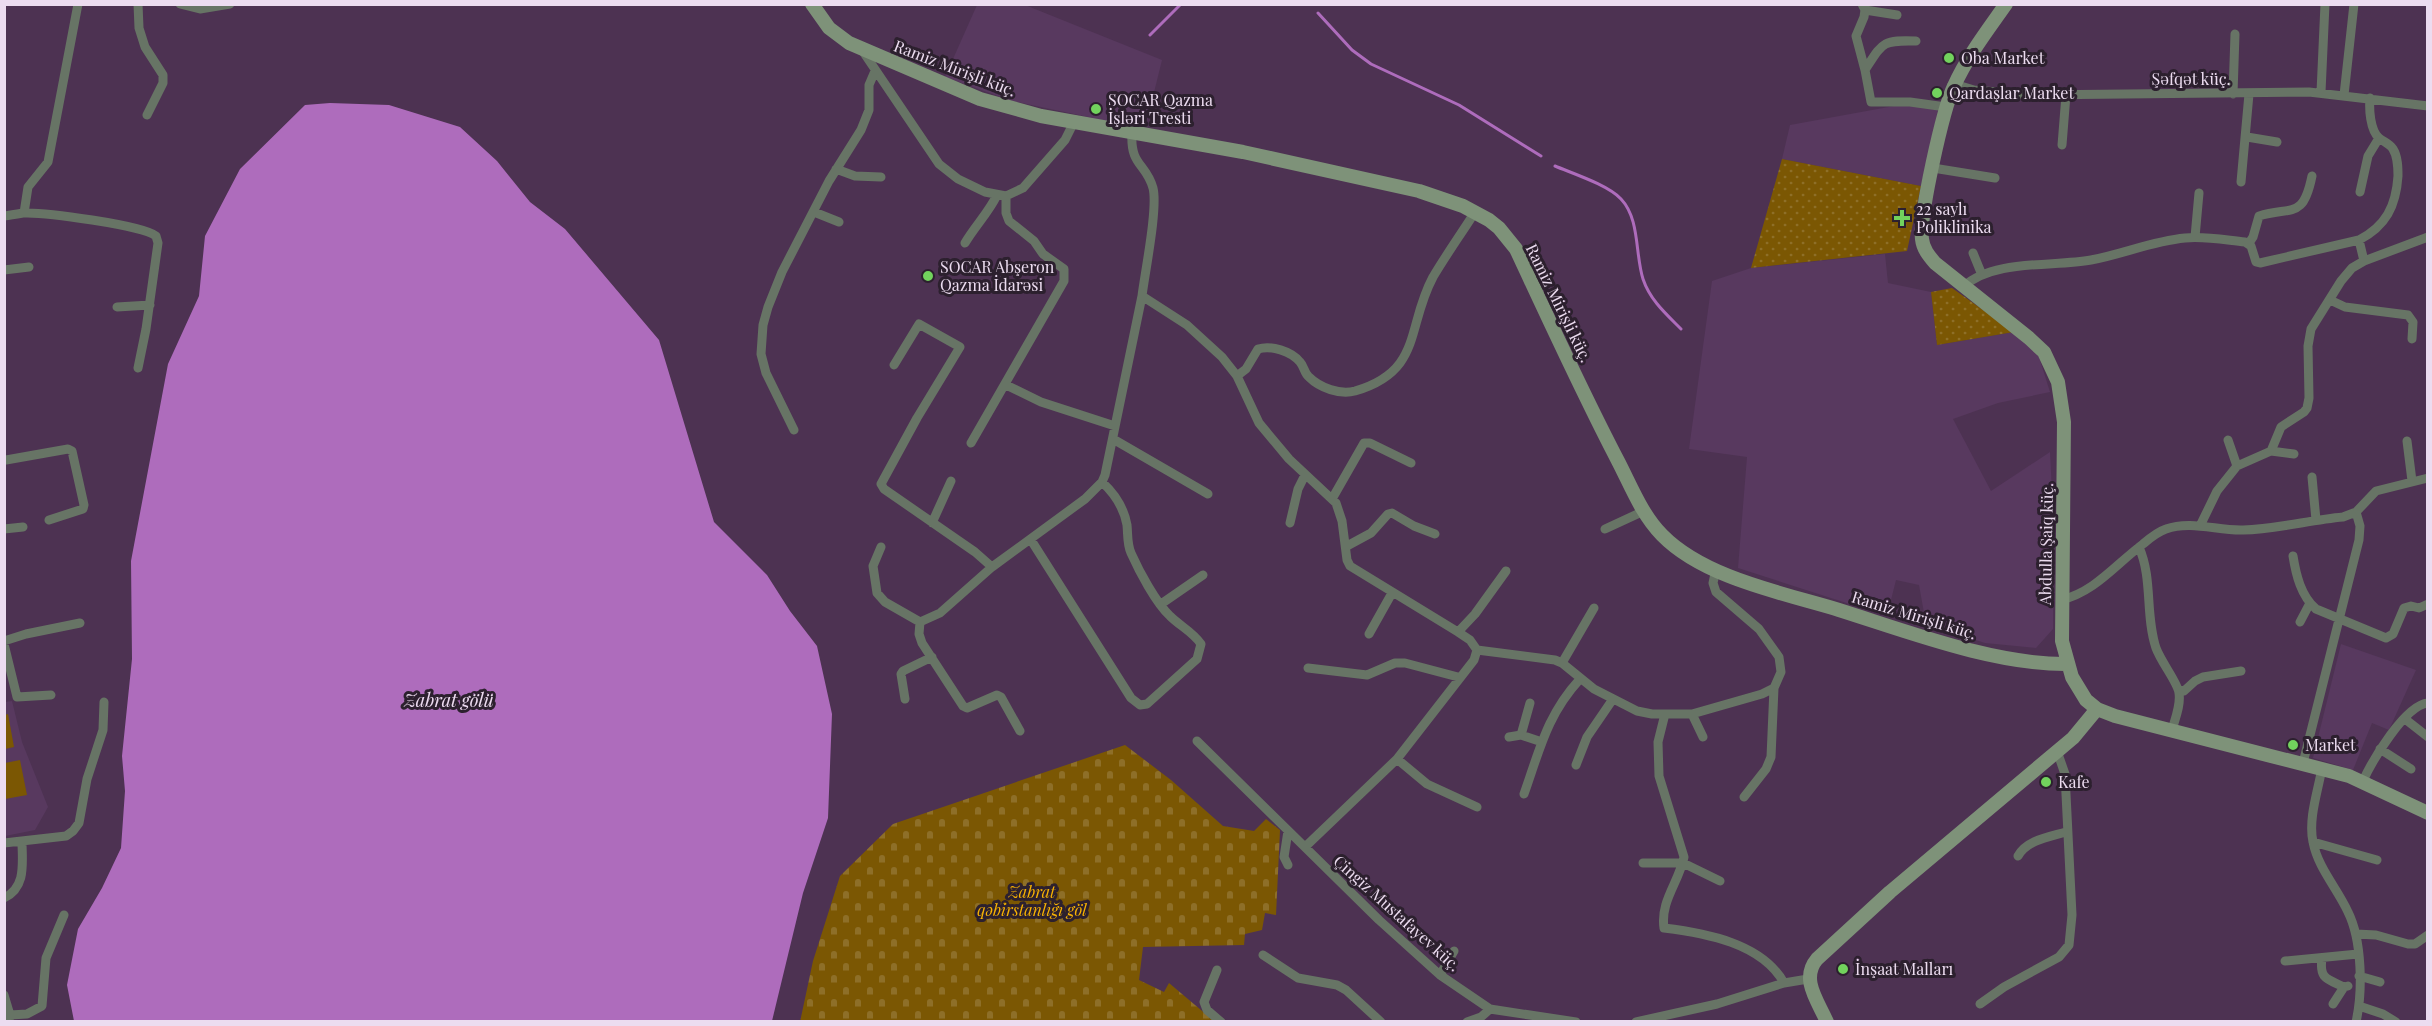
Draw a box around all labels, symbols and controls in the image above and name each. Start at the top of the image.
street label: Ramiz Mirişli küç. [891,35,1019,100]
place label: Oba Market [1961,47,2045,68]
marker: Oba Market [1942,51,1956,65]
street label: Şəfqət küç. [2152,68,2231,89]
place label: Qardaşlar Market [1949,82,2074,103]
marker: Qardaşlar Market [1930,86,1944,100]
place label: SOCAR Qazma İşləri Tresti [1108,89,1213,128]
marker: SOCAR Qazma İşləri Tresti [1089,102,1103,116]
place label: 22 saylı Poliklinika [1916,198,1992,237]
marker: 22 saylı Poliklinika [1893,209,1911,227]
street label: Ramiz Mirişli küç. [1522,240,1597,365]
place label: SOCAR Abşeron Qazma İdarəsi [940,256,1055,295]
marker: SOCAR Abşeron Qazma İdarəsi [921,269,935,283]
street label: Abdulla Şaiq küç. [2034,483,2057,606]
street label: Ramiz Mirişli küç. [1849,586,1979,643]
water label: Zabrat gölü [403,688,494,712]
place label: Market [2305,734,2356,755]
marker: Market [2286,738,2300,752]
place label: Kafe [2058,771,2090,792]
marker: Kafe [2039,775,2053,789]
street label: Çingiz Mustafayev küç. [1330,850,1465,975]
park label: Zabrat qəbirstanlığı göl [977,881,1087,920]
place label: İnşaat Malları [1855,958,1954,979]
marker: İnşaat Malları [1836,962,1850,976]

